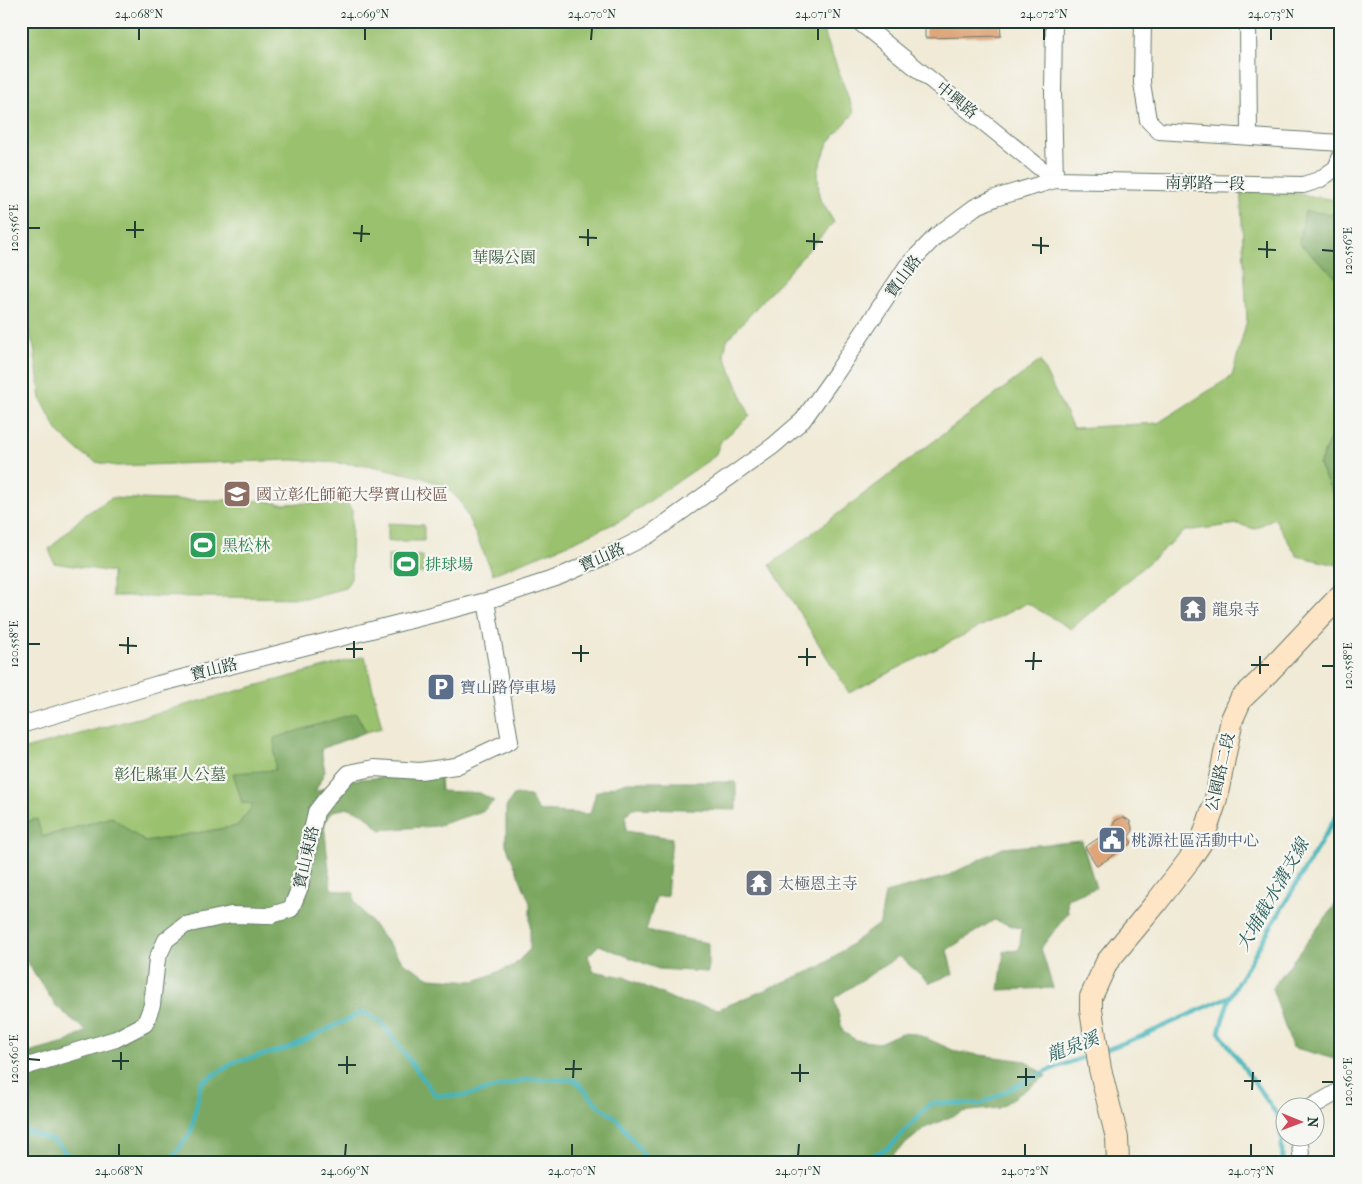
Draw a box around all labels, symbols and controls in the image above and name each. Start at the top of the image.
text: 24.068°N [115,7,163,21]
text: 24.069°N [341,7,389,21]
text: 24.070°N [568,7,616,21]
text: 24.071°N [795,7,841,21]
text: 24.072°N [1020,7,1068,21]
text: 24.073°N [1248,7,1294,21]
street label: 中興路 [932,78,982,122]
street label: 南郭路一段 [1165,173,1245,193]
text: 120.556°E [7,204,21,252]
text: 120.556°E [1341,227,1355,275]
park label: 華陽公園 [472,248,536,267]
street label: 寶山路 [881,251,925,301]
school or university icon: 國立彰化師範大學寶山校區 [222,479,252,509]
place label: 國立彰化師範大學寶山校區 [256,485,448,504]
sports icon: 黑松林 [188,530,218,560]
place label: 黑松林 [222,536,271,555]
street label: 寶山路 [576,539,628,575]
sports icon: 排球場 [391,549,421,579]
place label: 排球場 [425,555,473,574]
temple icon: 龍泉寺 [1178,594,1208,624]
place label: 龍泉寺 [1212,600,1260,619]
text: 120.558°E [7,621,21,667]
text: 120.558°E [1341,643,1355,689]
street label: 寶山路 [188,654,240,684]
parking icon: 寶山路停車場 [426,672,456,702]
place label: 寶山路停車場 [460,678,556,697]
street label: 公園路二段 [1202,731,1238,813]
park label: 彰化縣軍人公墓 [114,765,226,784]
street label: 寶山東路 [290,824,322,890]
public building icon: 桃源社區活動中心 [1097,825,1127,855]
place label: 桃源社區活動中心 [1131,831,1259,850]
water label: 大埔截水溝支線 [1232,833,1315,955]
temple icon: 太極恩主寺 [744,868,774,898]
place label: 太極恩主寺 [778,874,858,893]
water label: 龍泉溪 [1044,1027,1104,1066]
text: 120.560°E [7,1035,21,1083]
text: 120.560°E [1341,1058,1355,1106]
north arrow [1274,1096,1324,1146]
text: N [1304,1117,1321,1128]
text: 24.068°N [95,1164,143,1178]
text: 24.069°N [321,1164,369,1178]
text: 24.070°N [548,1164,596,1178]
text: 24.071°N [775,1164,821,1178]
text: 24.072°N [1001,1164,1049,1178]
text: 24.073°N [1228,1164,1274,1178]

